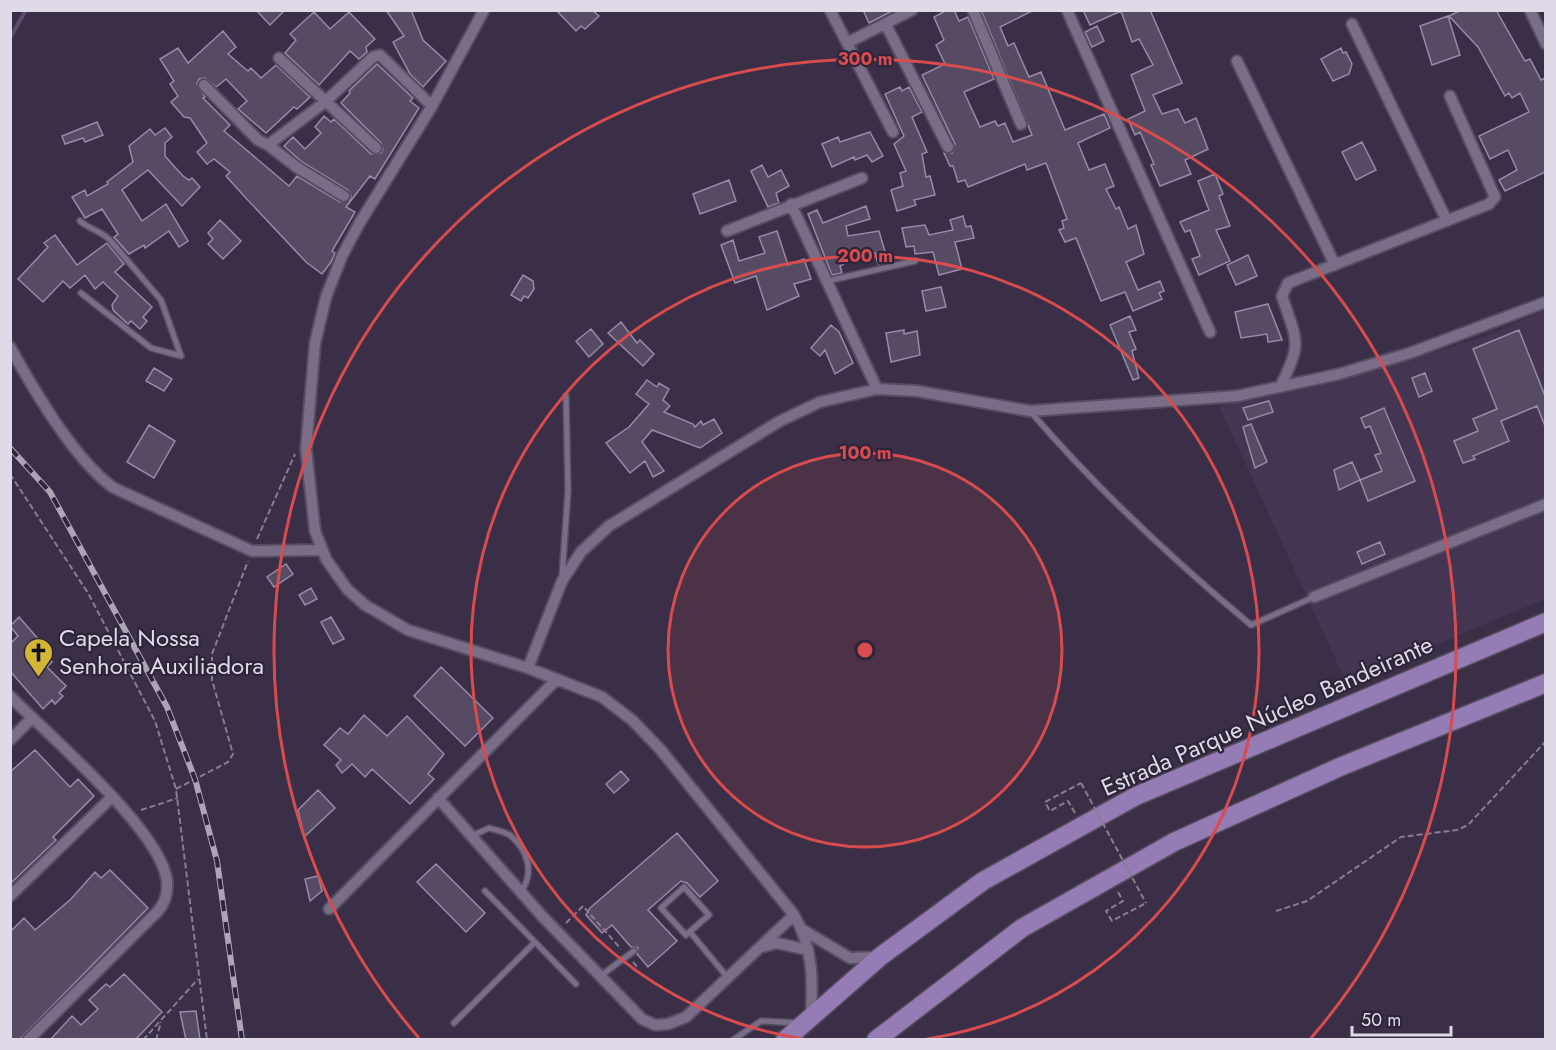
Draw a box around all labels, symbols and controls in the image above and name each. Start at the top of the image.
text: 300 m [837,46,893,72]
text: 200 m [837,243,893,269]
text: 100 m [838,440,892,466]
place label: Capela Nossa Senhora Auxiliadora [59,620,264,683]
street label: Estrada Parque Núcleo Bandeirante [1095,626,1438,805]
church icon: Capela Nossa Senhora Auxiliadora [22,636,54,678]
centre of rings [855,640,875,660]
scale bar [1352,999,1451,1037]
text: 50 m [1361,1007,1401,1033]

